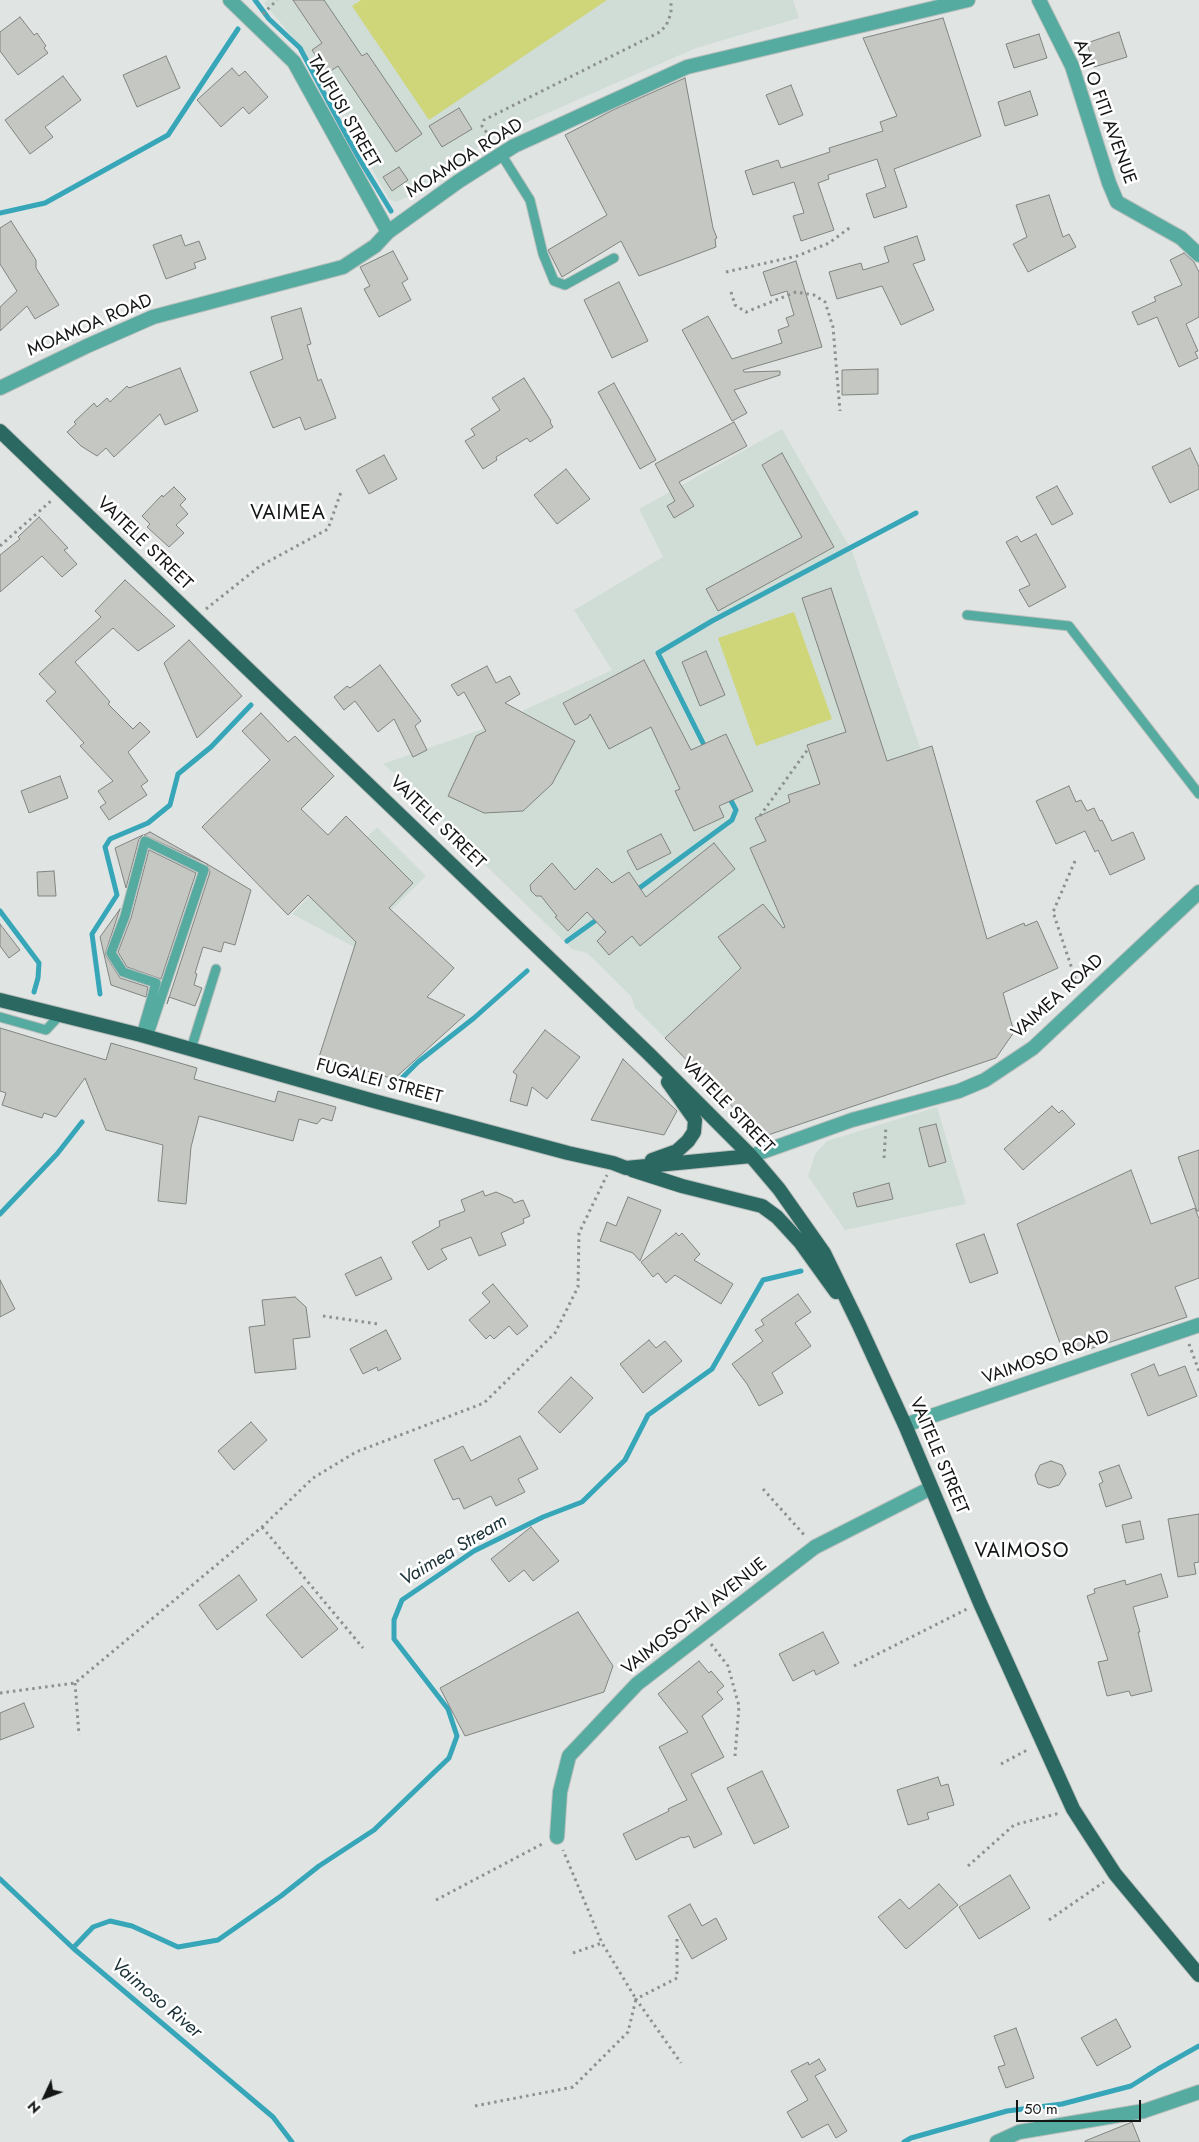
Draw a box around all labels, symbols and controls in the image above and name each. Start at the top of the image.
street label: AAI O FITI AVENUE [1068,37,1140,187]
street label: TAUFUSI STREET [302,52,384,172]
street label: MOAMOA ROAD [403,114,527,204]
street label: MOAMOA ROAD [24,290,156,362]
street label: VAITELE STREET [92,493,196,595]
district label: VAIMEA [249,502,327,526]
street label: VAITELE STREET [385,772,489,874]
street label: VAIMEA ROAD [1008,950,1108,1044]
street label: VAITELE STREET [676,1054,778,1158]
street label: FUGALEI STREET [313,1055,445,1109]
street label: VAIMOSO ROAD [980,1326,1112,1390]
street label: VAITELE STREET [904,1394,972,1518]
water label: Vaimea Stream [396,1510,512,1592]
district label: VAIMOSO [974,1540,1070,1564]
street label: VAIMOSO-TAI AVENUE [618,1554,772,1680]
water label: Vaimoso River [106,1954,206,2044]
north arrow [20,2072,70,2122]
scale bar [1019,2090,1144,2122]
text: N [23,2096,45,2118]
text: 50 m [1024,2098,1058,2120]

